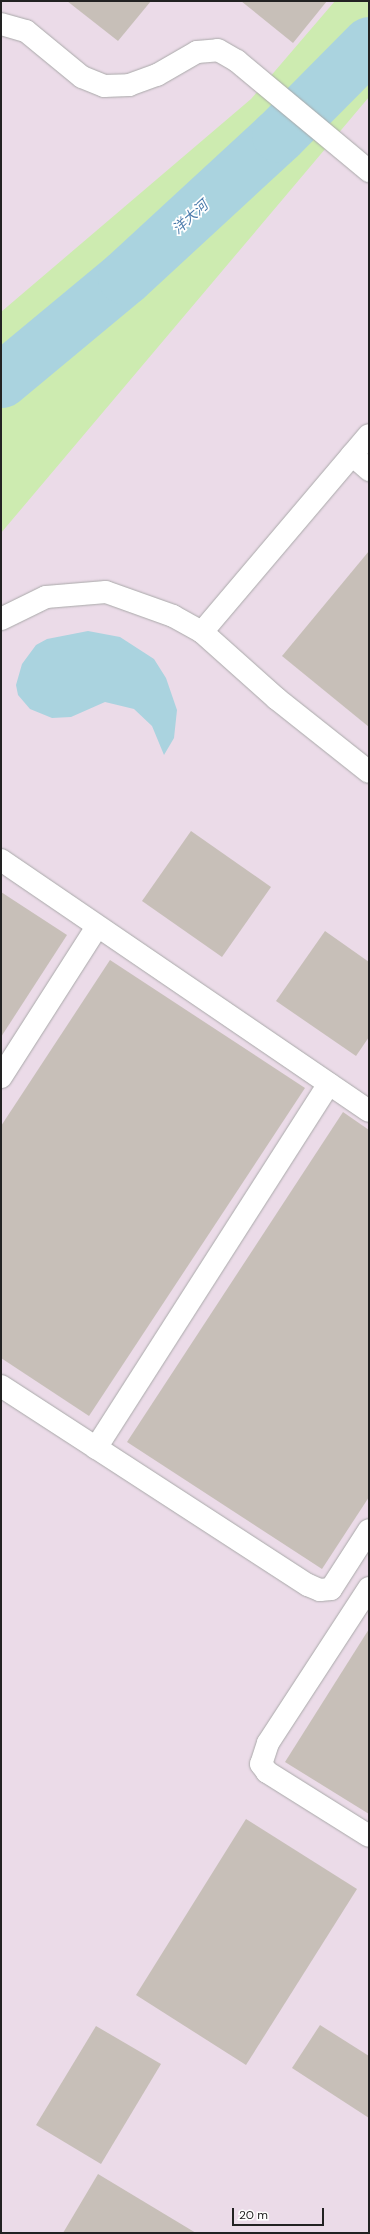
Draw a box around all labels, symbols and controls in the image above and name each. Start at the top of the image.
water label: 洋大河 [169,197,211,237]
scale bar [234,2200,326,2226]
text: 20 m [239,2207,268,2223]

